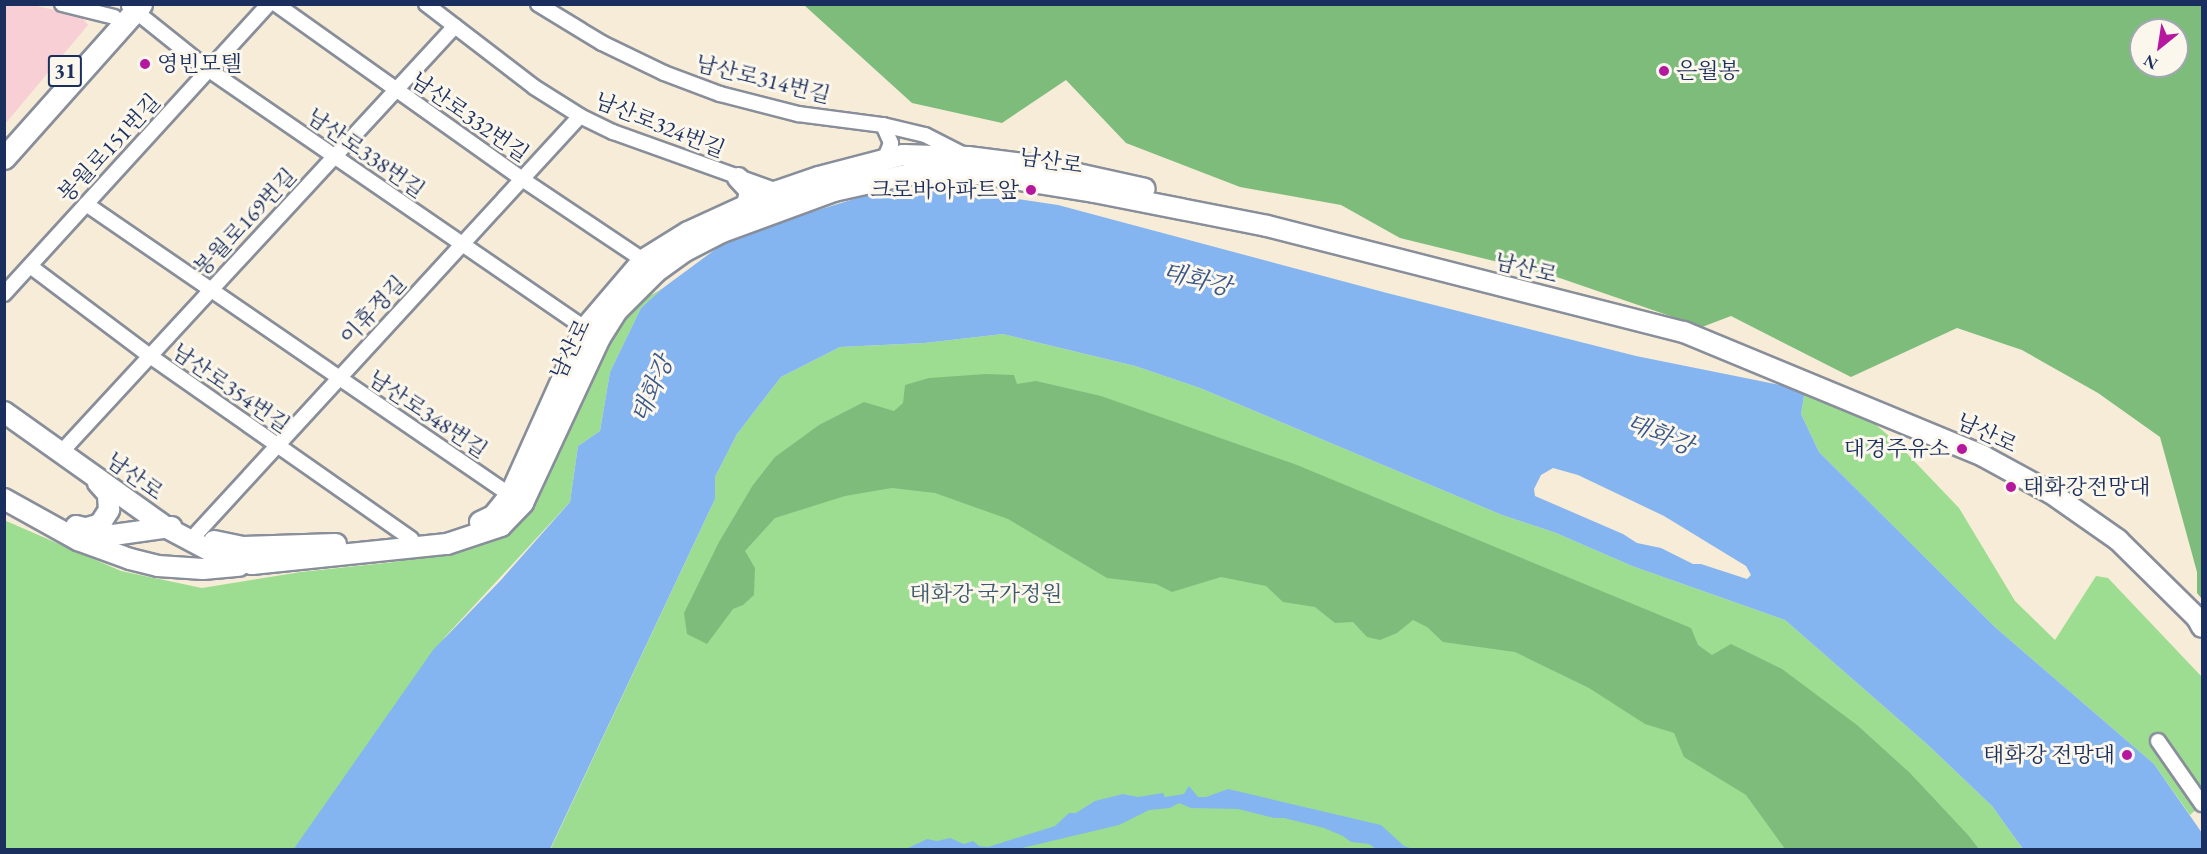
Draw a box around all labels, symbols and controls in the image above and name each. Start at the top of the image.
north arrow [2129,18,2189,78]
street label: 남산로314번길 [693,50,833,108]
text: N [2140,50,2162,75]
place label: 영빈모텔 [157,51,242,77]
road number: 31 [47,53,83,89]
marker: 영빈모텔 [138,57,152,71]
place label: 은월봉 [1676,58,1740,84]
marker: 은월봉 [1657,64,1671,78]
street label: 남산로332번길 [406,67,534,167]
street label: 남산로324번길 [591,87,729,163]
street label: 봉월로151번길 [52,89,166,207]
street label: 남산로338번길 [302,103,430,203]
street label: 남산로 [1017,143,1085,179]
street label: 봉월로169번길 [188,163,302,281]
place label: 크로바아파트앞 [870,177,1019,203]
marker: 크로바아파트앞 [1024,183,1038,197]
street label: 남산로 [1492,247,1560,289]
water label: 태화강 [1160,257,1234,301]
street label: 이휴정길 [334,270,412,350]
street label: 남산로 [544,315,596,383]
street label: 남산로354번길 [167,338,295,438]
water label: 태화강 [625,351,679,427]
street label: 남산로348번길 [363,364,493,464]
water label: 태화강 [1622,408,1698,460]
street label: 남산로 [1953,408,2021,458]
place label: 대경주유소 [1844,436,1950,462]
marker: 대경주유소 [1955,442,1969,456]
street label: 남산로 [101,447,169,505]
place label: 태화강전망대 [2023,474,2151,500]
marker: 태화강전망대 [2004,480,2018,494]
park label: 태화강 국가정원 [909,581,1063,607]
place label: 태화강 전망대 [1983,742,2115,768]
marker: 태화강 전망대 [2120,748,2134,762]

